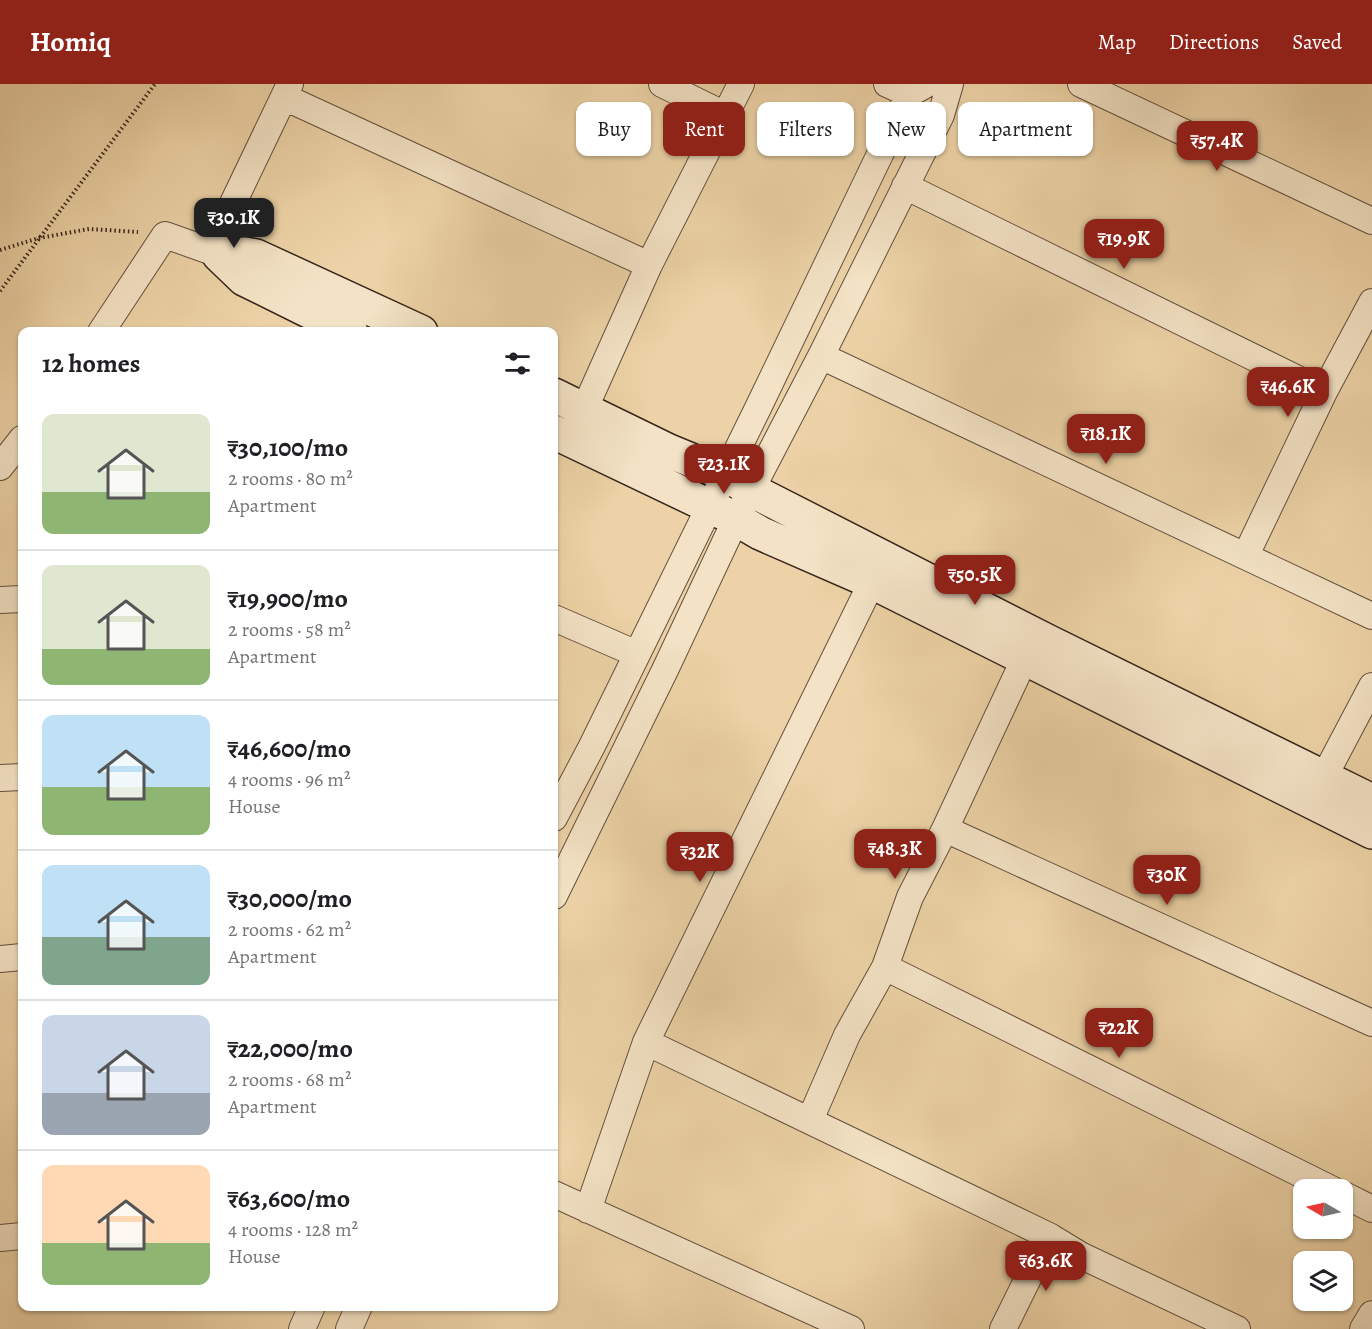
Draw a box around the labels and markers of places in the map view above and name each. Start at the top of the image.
pin: ₹57.4K [1168,121,1266,172]
pin: ₹30.1K [185,198,283,249]
pin: ₹19.9K [1075,219,1173,270]
pin: ₹46.6K [1239,367,1337,418]
pin: ₹18.1K [1057,414,1155,465]
pin: ₹23.1K [675,444,773,495]
pin: ₹50.5K [926,555,1024,606]
pin: ₹48.3K [846,829,944,880]
pin: ₹32K [664,832,736,883]
pin: ₹30K [1131,855,1203,906]
pin: ₹22K [1083,1008,1155,1059]
pin: ₹63.6K [997,1241,1095,1292]

